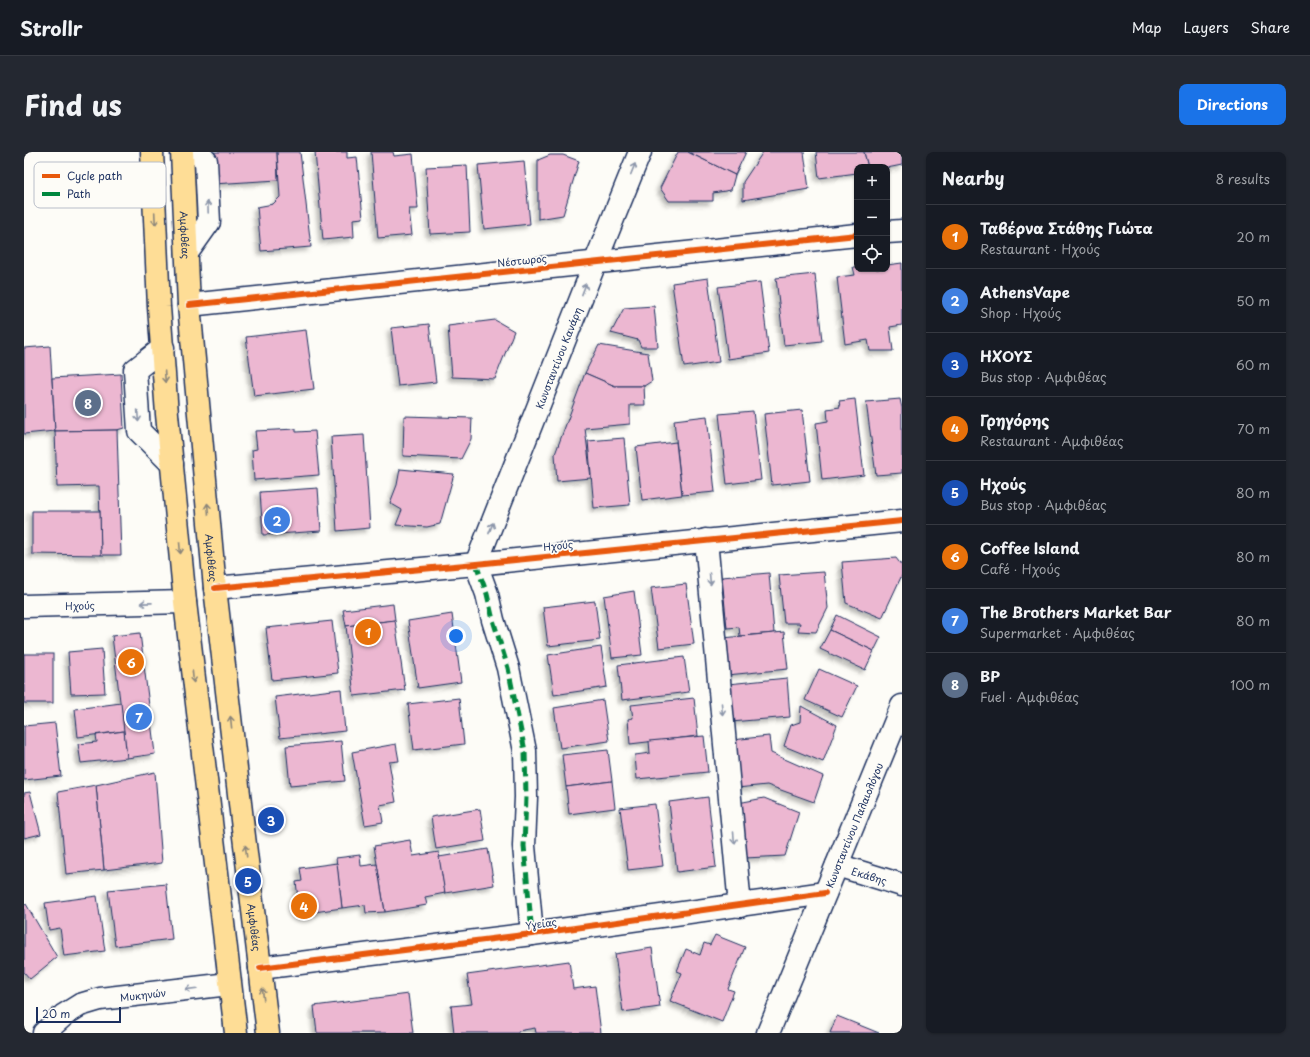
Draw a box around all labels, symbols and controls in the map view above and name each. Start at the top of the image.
text: Strollr [20,14,83,42]
text: Map [1132,17,1162,38]
text: Layers [1184,17,1229,38]
text: Share [1251,17,1290,38]
text: Find us [24,83,122,126]
button: Directions [1179,84,1286,125]
legend [34,162,166,208]
one-way arrow [630,163,638,175]
map controls [854,164,890,272]
button: + [854,164,890,200]
text: Nearby [942,165,1004,191]
text: Cycle path [67,167,122,184]
text: 8 results [1216,169,1270,188]
text: Path [67,185,91,202]
button: − [854,200,890,236]
one-way arrow [204,201,212,214]
street label: Αμφιθέας [177,211,194,259]
one-way arrow [151,212,159,225]
text: Ταβέρνα Στάθης Γιώτα [980,216,1153,239]
text: 1 [952,227,958,246]
text: 20 m [1236,227,1270,246]
button: locate [854,236,890,272]
text: Restaurant · Ηχούς [980,239,1100,258]
street label: Νέστωρος [497,250,547,271]
text: AthensVape [980,280,1070,303]
one-way arrow [581,284,589,296]
text: 2 [950,291,960,310]
text: 50 m [1236,291,1270,310]
text: Shop · Ηχούς [980,303,1061,322]
street label: Κωνσταντίνου Κανάρη [531,305,584,411]
text: ΗΧΟΥΣ [980,344,1032,367]
text: 3 [951,355,959,374]
text: 60 m [1236,355,1270,374]
text: Bus stop · Αμφιθέας [980,367,1107,386]
one-way arrow [161,370,168,383]
pin: 8 [75,388,101,418]
text: Γρηγόρης [980,408,1049,431]
one-way arrow [134,409,141,422]
text: 4 [951,419,959,438]
text: 70 m [1237,419,1270,438]
text: Restaurant · Αμφιθέας [980,431,1124,450]
text: Ηχούς [980,472,1026,495]
text: 5 [951,483,959,502]
text: 80 m [1236,483,1270,502]
text: Bus stop · Αμφιθέας [980,495,1107,514]
one-way arrow [204,503,212,516]
pin: 2 [264,505,290,535]
one-way arrow [487,522,495,534]
street label: Αμφιθέας [203,533,222,582]
street label: Ηχούς [542,536,574,554]
text: Coffee Island [980,536,1079,559]
one-way arrow [176,541,184,554]
text: 6 [950,547,960,566]
text: 80 m [1236,547,1270,566]
text: Café · Ηχούς [980,559,1060,578]
one-way arrow [706,572,714,585]
street label: Ηχούς [65,597,95,612]
one-way arrow [140,599,153,607]
text: The Brothers Market Bar [980,600,1172,623]
text: 7 [951,611,959,630]
text: 80 m [1236,611,1270,630]
pin: 1 [355,617,381,647]
text: Supermarket · Αμφιθέας [980,623,1135,642]
your location [446,626,466,646]
pin: 6 [118,647,144,677]
text: BP [980,664,1000,687]
one-way arrow [189,670,197,683]
text: 8 [951,675,959,694]
text: 100 m [1230,675,1270,694]
text: Fuel · Αμφιθέας [980,687,1079,706]
pin: 7 [126,702,152,732]
one-way arrow [718,702,726,715]
one-way arrow [227,716,234,729]
street label: Κωνσταντίνου Παλαιολόγου [821,760,886,890]
pin: 3 [258,805,284,835]
one-way arrow [730,831,737,844]
one-way arrow [242,845,250,858]
street label: Εκάβης [850,862,889,888]
pin: 5 [235,866,261,896]
pin: 4 [291,891,317,921]
street label: Αμφιθέας [245,903,265,952]
street label: Υγείας [524,913,558,933]
street label: Μυκηνών [119,984,167,1004]
one-way arrow [184,985,197,993]
one-way arrow [259,988,267,1001]
scale bar [36,1005,121,1024]
text: 20 m [42,1005,70,1022]

